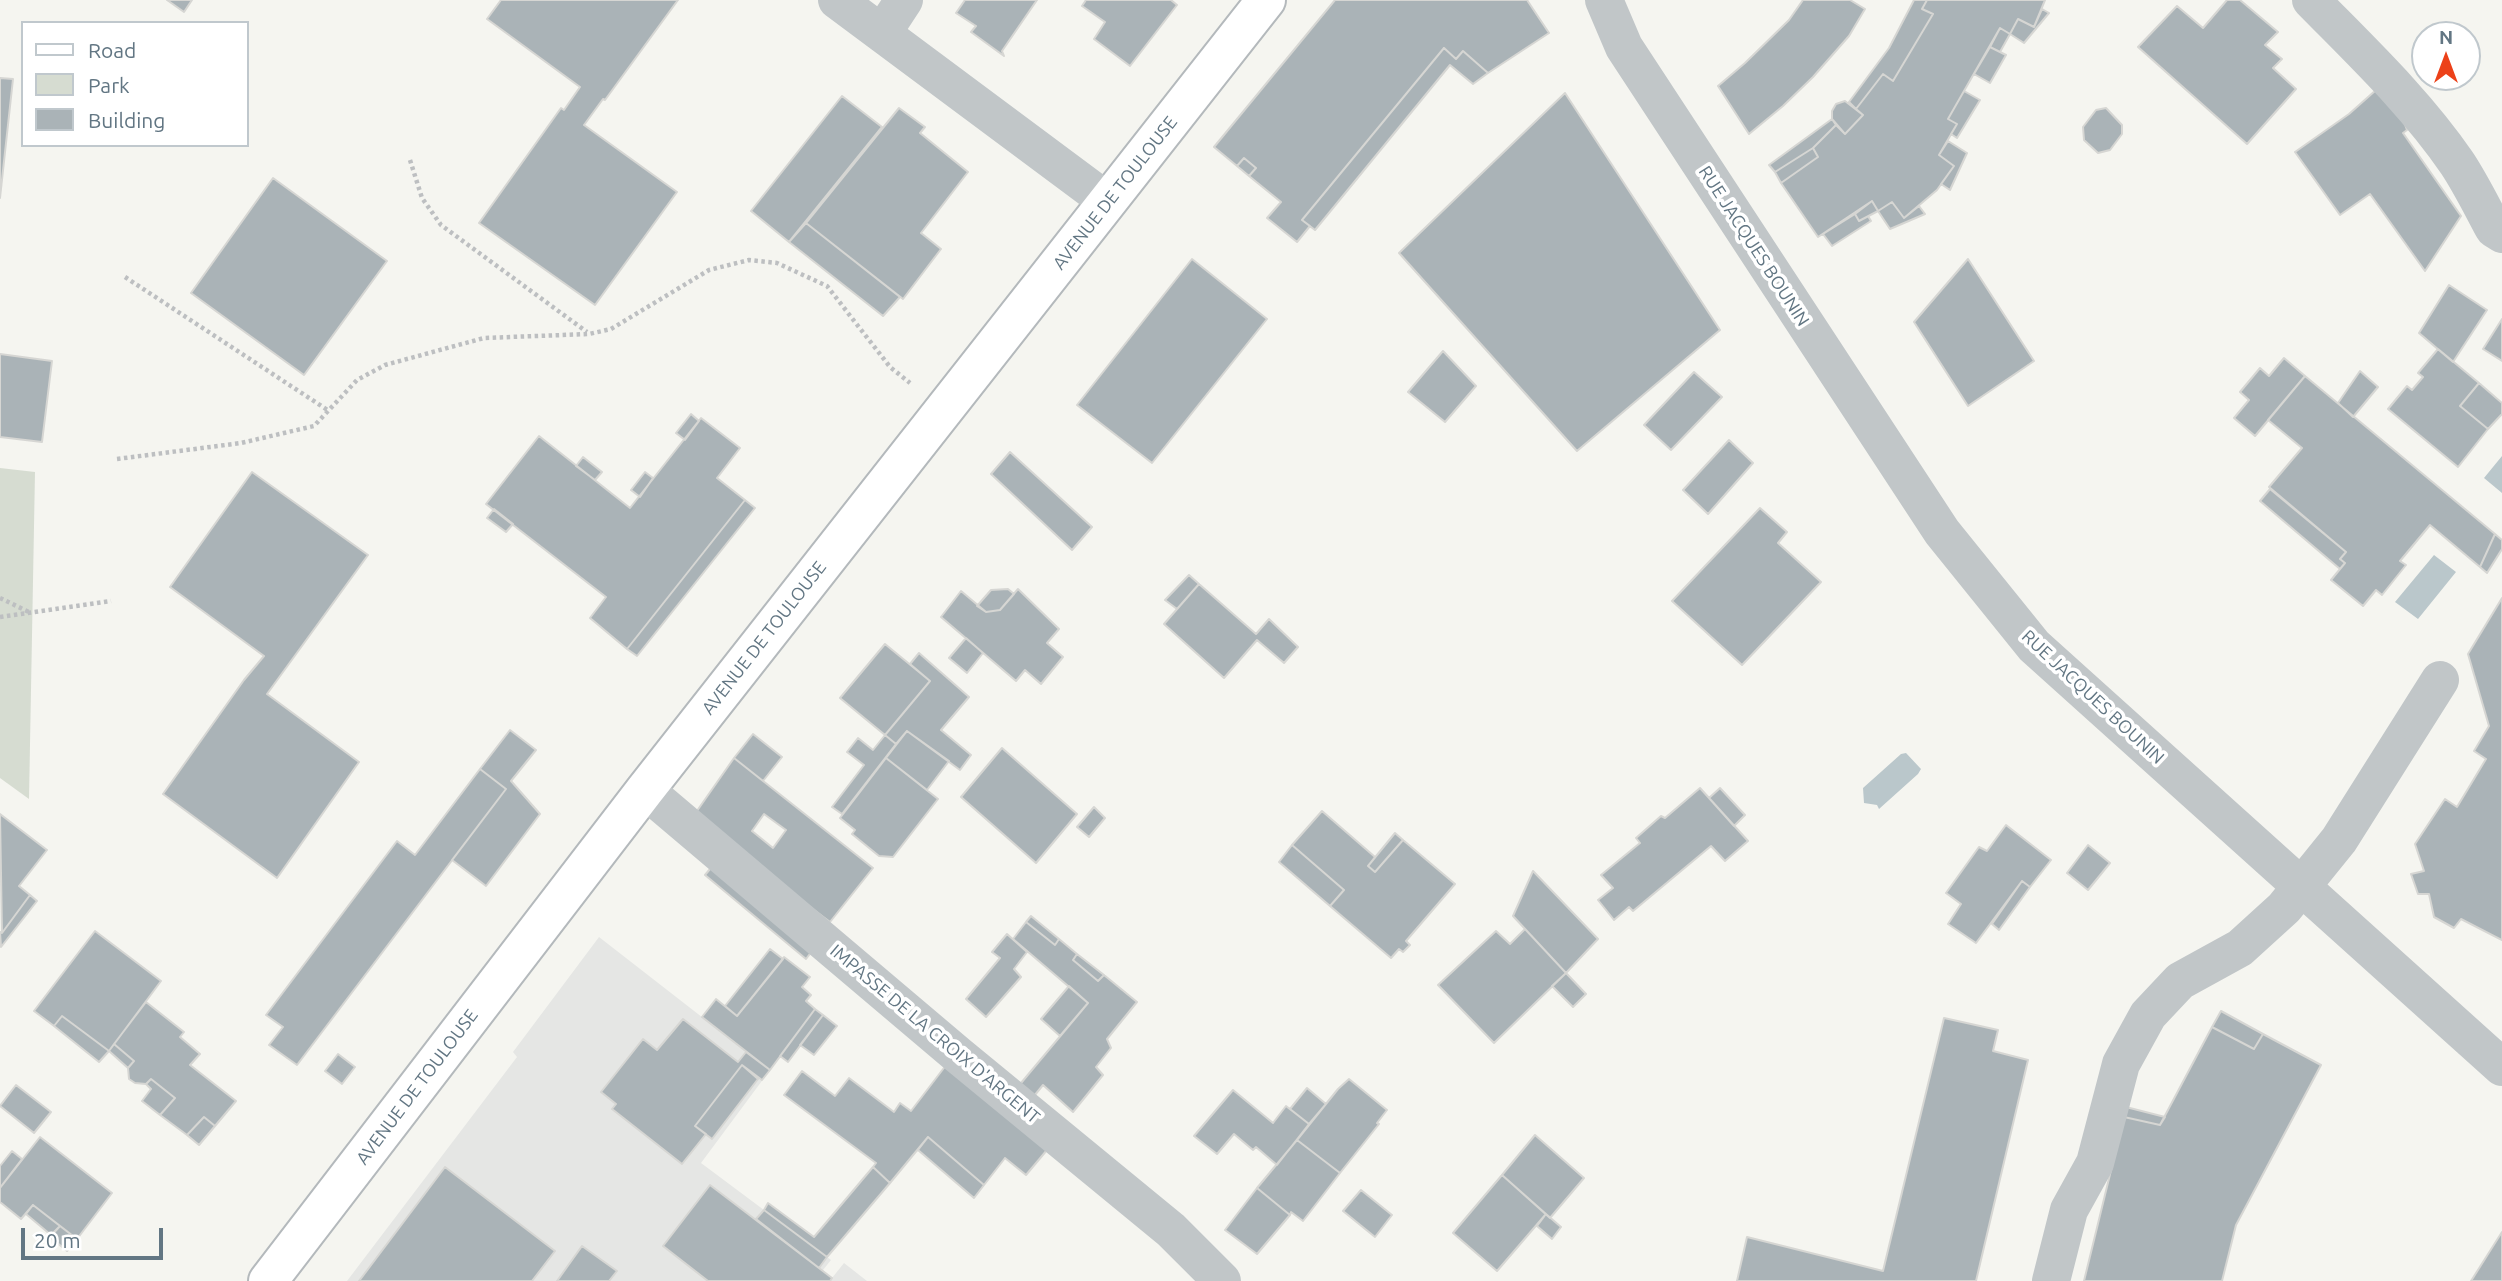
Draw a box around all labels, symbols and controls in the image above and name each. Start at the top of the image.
legend [21,21,248,147]
north arrow [2411,21,2481,91]
text: N [2439,26,2453,48]
text: Road [88,38,136,62]
text: Park [88,73,130,97]
text: Building [88,108,165,132]
street label: AVENUE DE TOULOUSE [1048,112,1182,274]
street label: RUE JACQUES BOUNIN [1694,162,1814,330]
street label: AVENUE DE TOULOUSE [697,557,831,719]
street label: RUE JACQUES BOUNIN [2017,625,2169,769]
street label: IMPASSE DE LA CROIX D'ARGENT [826,940,1044,1128]
street label: AVENUE DE TOULOUSE [352,1005,482,1169]
scale bar [24,1214,166,1258]
text: 20 m [34,1228,81,1252]

